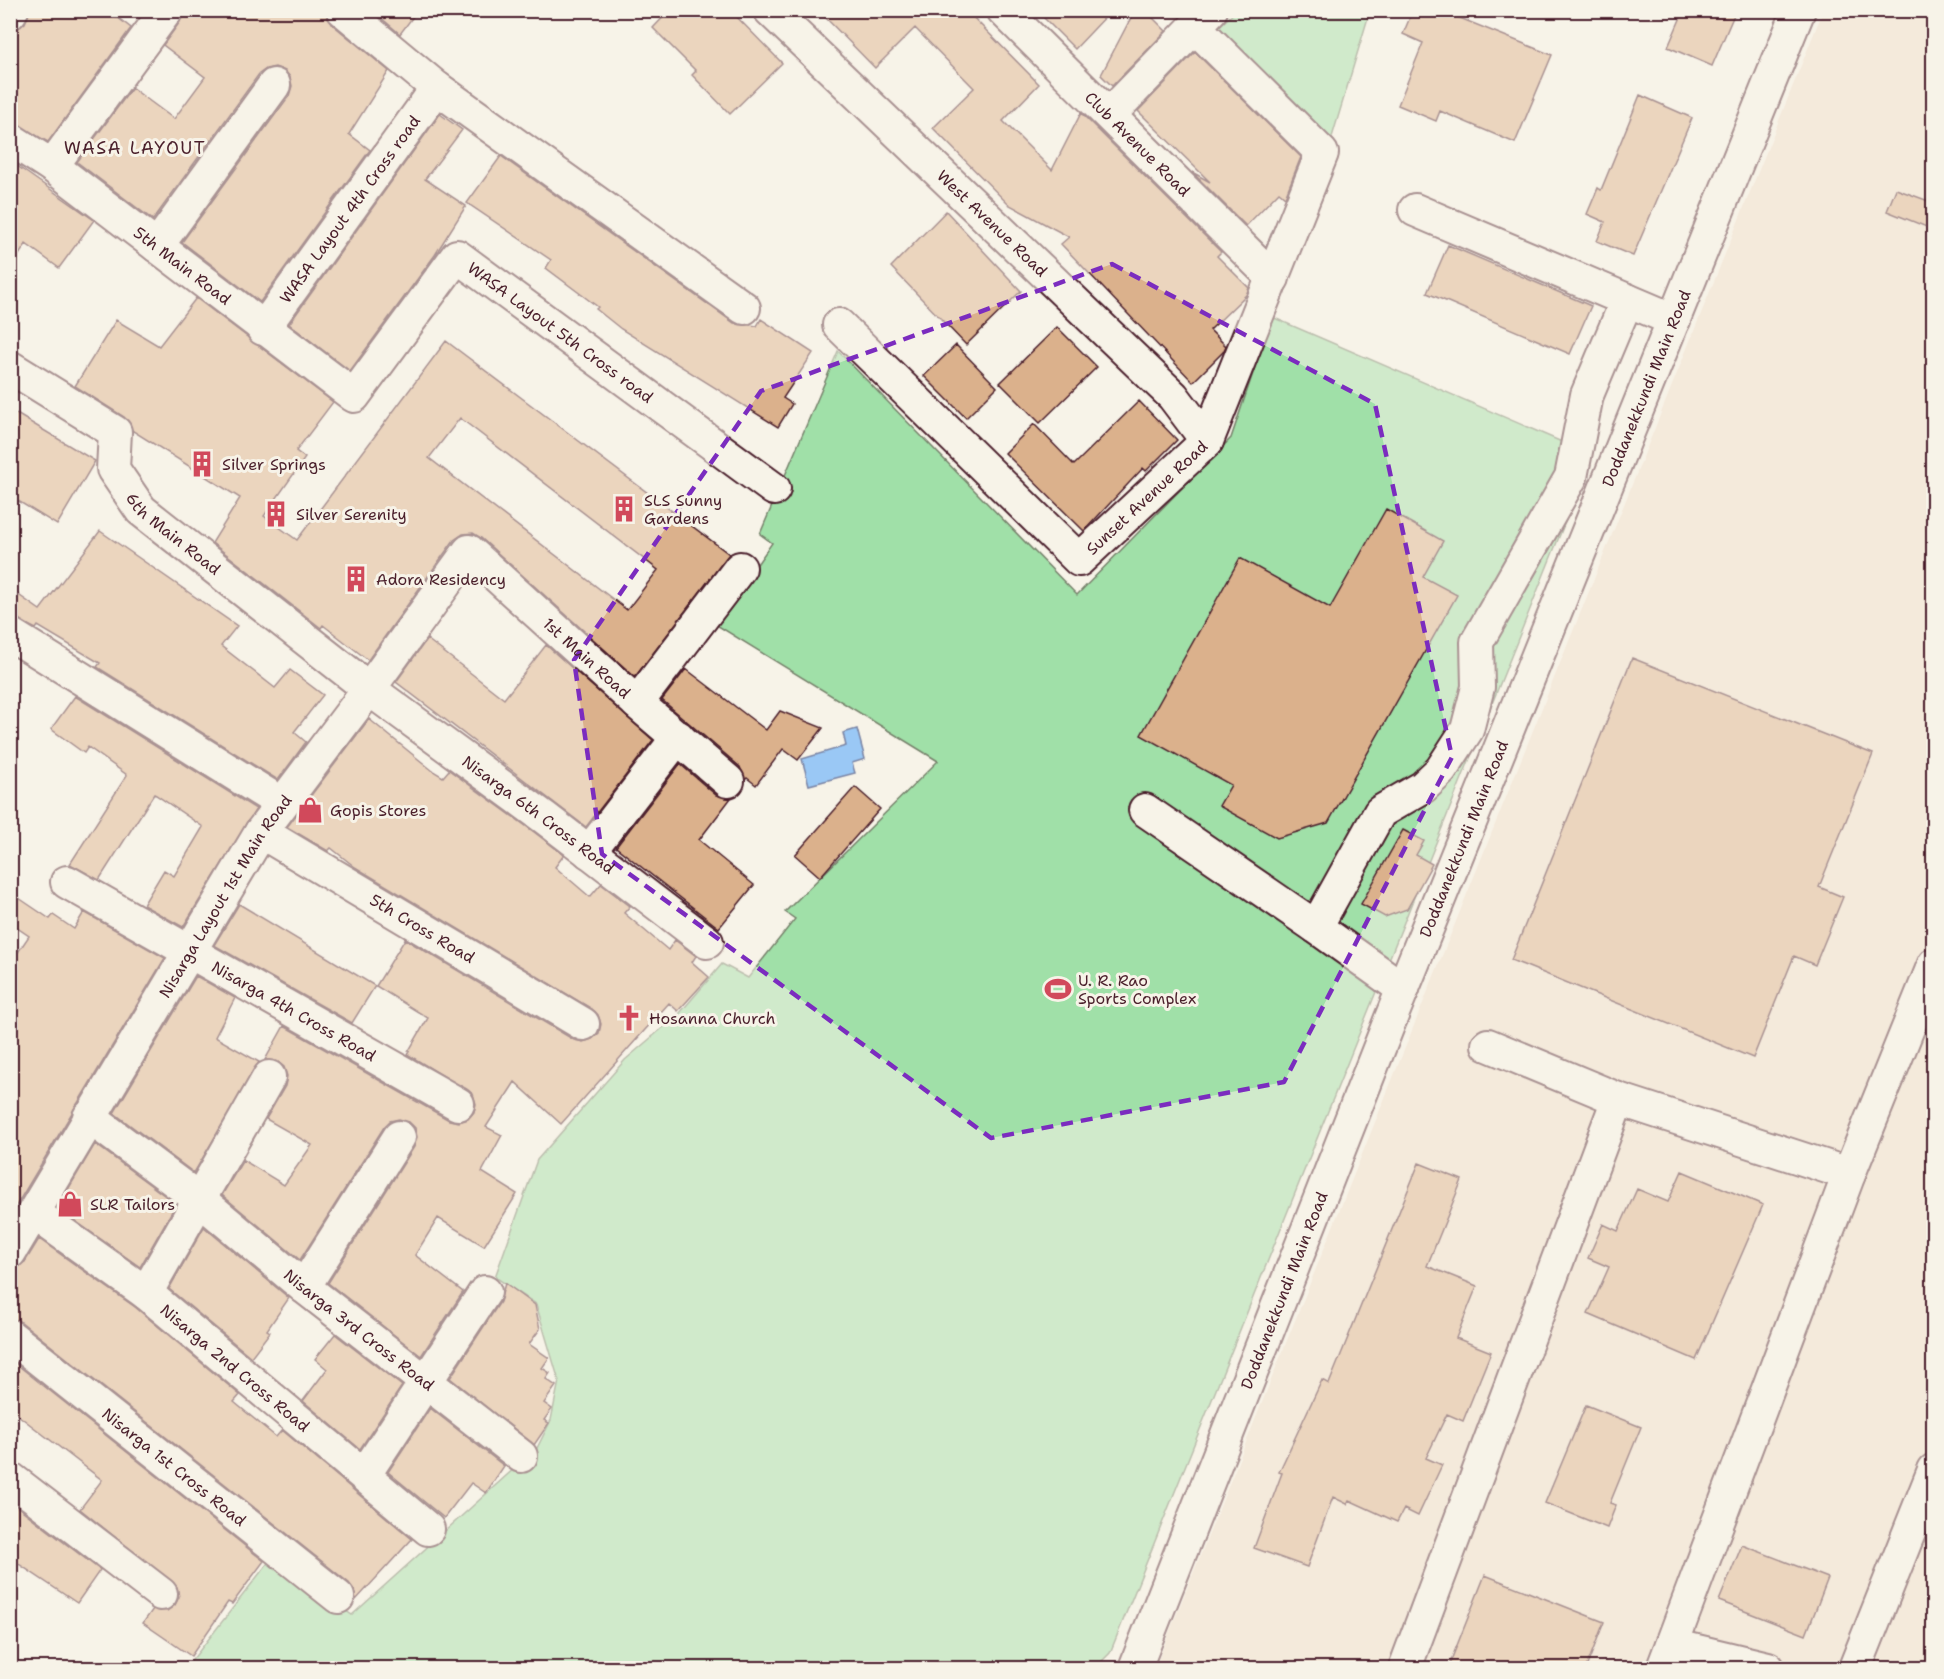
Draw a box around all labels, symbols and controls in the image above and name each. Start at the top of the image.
street label: Club Avenue Road [1081,87,1195,201]
street label: WASA Layout 4th Cross road [275,111,425,307]
district label: WASA LAYOUT [64,136,206,160]
street label: West Avenue Road [933,165,1052,281]
street label: 5th Main Road [130,222,235,309]
street label: WASA Layout 5th Cross road [464,257,658,407]
street label: Doddanekkundi Main Road [1597,287,1695,490]
street label: Sunset Avenue Road [1081,436,1212,559]
building icon: Silver Springs [187,449,217,479]
place label: Silver Springs [222,454,326,475]
street label: 6th Main Road [121,488,225,579]
place label: SLS Sunny Gardens [644,490,722,529]
building icon: SLS Sunny Gardens [609,494,639,524]
building icon: Silver Serenity [261,499,291,529]
place label: Silver Serenity [296,504,407,525]
building icon: Adora Residency [341,564,371,594]
place label: Adora Residency [376,569,506,590]
street label: 1st Main Road [539,613,635,703]
street label: Doddanekkundi Main Road [1414,737,1513,940]
street label: Nisarga 6th Cross Road [458,750,619,878]
street label: Nisarga Layout 1st Main Road [154,790,296,1001]
shop icon: Gopis Stores [295,795,325,825]
place label: Gopis Stores [330,800,427,821]
street label: 5th Cross Road [366,889,479,968]
street label: Nisarga 4th Cross Road [208,956,380,1066]
place label: U. R. Rao Sports Complex [1078,970,1196,1009]
sports icon: U. R. Rao Sports Complex [1043,974,1073,1004]
church icon: Hosanna Church [614,1003,644,1033]
place label: Hosanna Church [649,1008,776,1029]
street label: Doddanekkundi Main Road [1235,1188,1332,1392]
shop icon: SLR Tailors [55,1189,85,1219]
place label: SLR Tailors [90,1194,175,1215]
street label: Nisarga 3rd Cross Road [280,1264,439,1395]
street label: Nisarga 2nd Cross Road [156,1299,314,1436]
street label: Nisarga 1st Cross Road [98,1403,251,1531]

